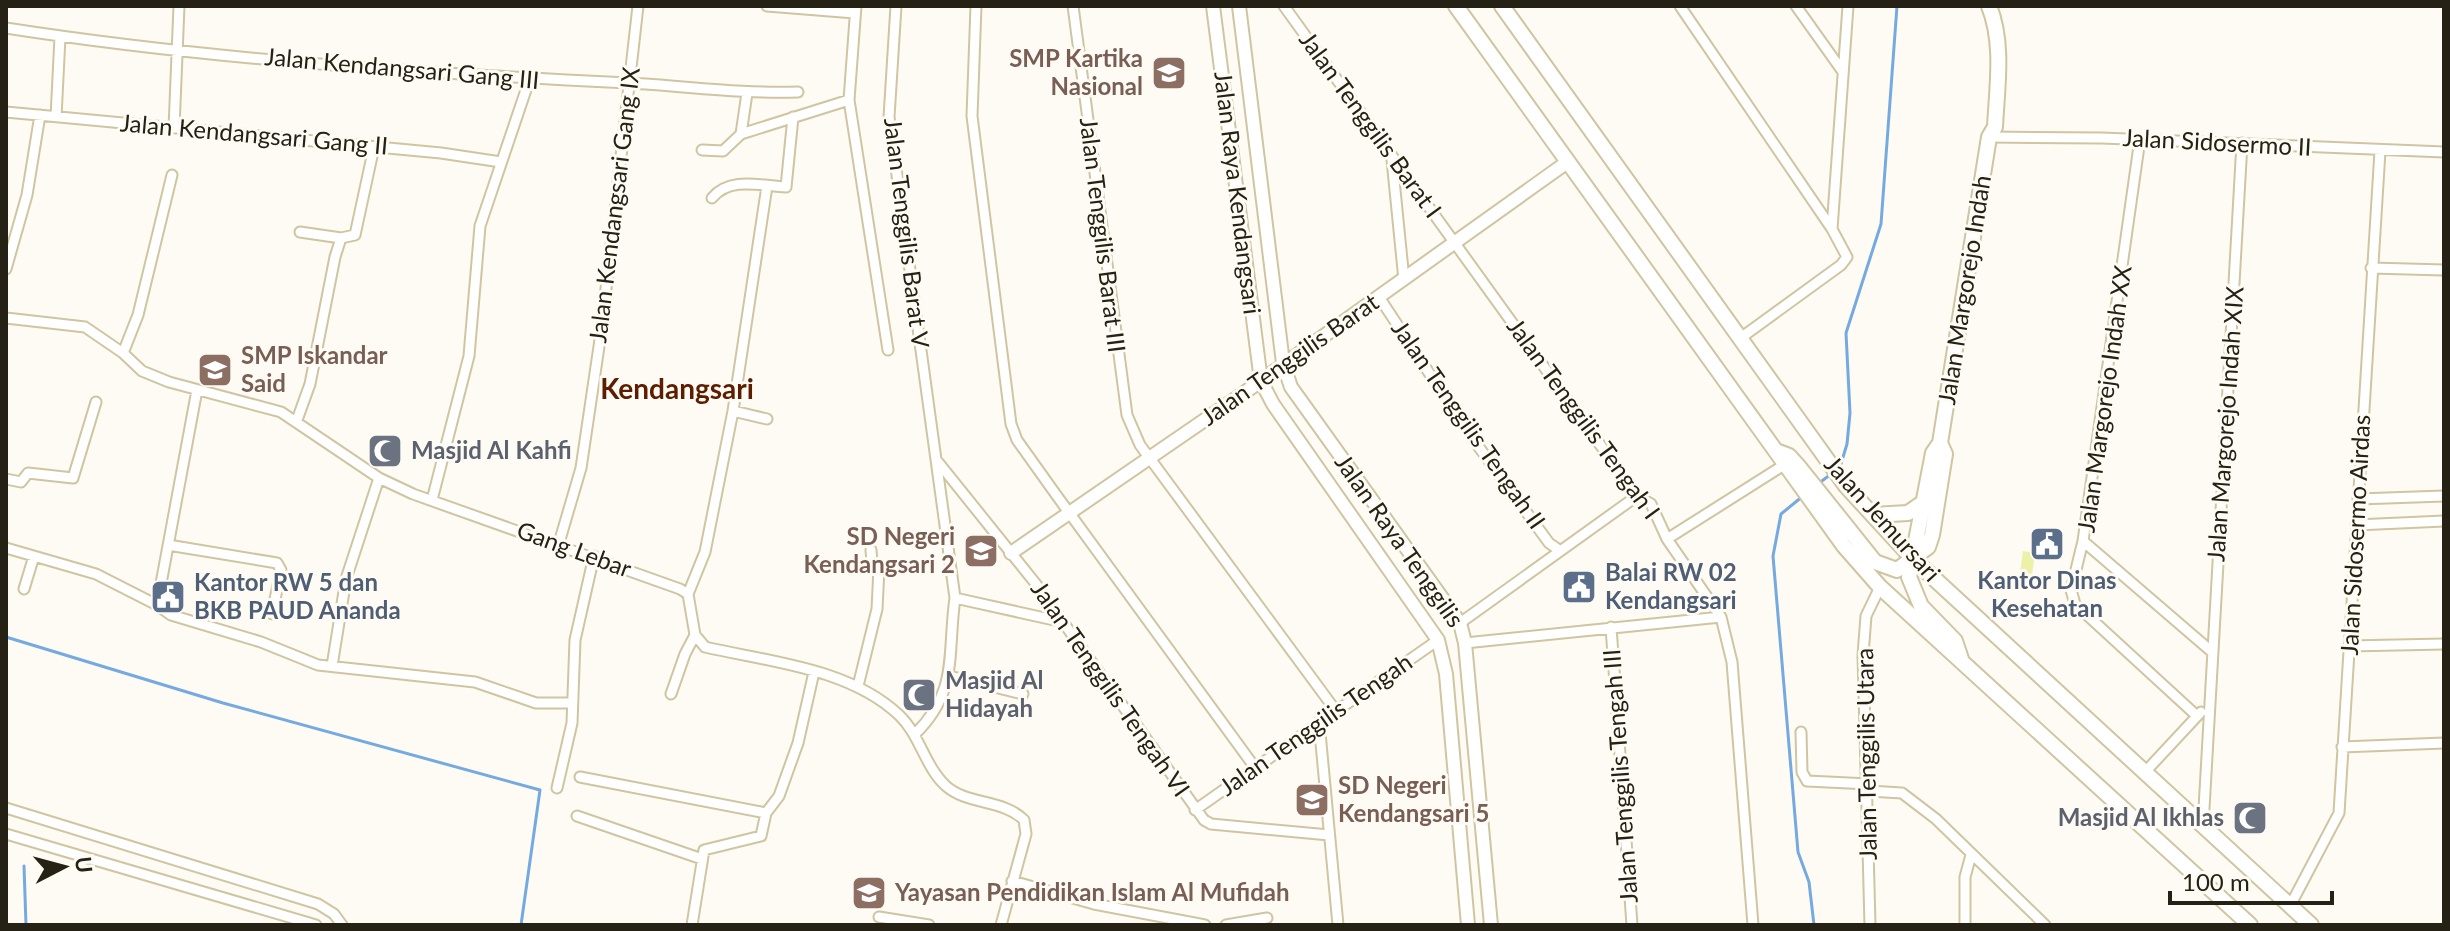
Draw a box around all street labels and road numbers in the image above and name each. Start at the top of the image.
street label: Jalan Tenggilis Barat I [1294,25,1448,223]
street label: Jalan Kendangsari Gang III [264,41,541,94]
street label: Jalan Kendangsari Gang IX [582,65,645,344]
street label: Jalan Raya Kendangsari [1209,70,1268,316]
street label: Jalan Kendangsari Gang II [119,107,389,160]
street label: Jalan Tenggilis Barat V [879,116,936,350]
street label: Jalan Tenggilis Barat III [1075,116,1132,354]
street label: Jalan Sidosermo II [2122,122,2312,161]
street label: Jalan Margorejo Indah [1931,173,1996,407]
street label: Jalan Margorejo Indah XX [2070,263,2137,534]
street label: Jalan Margorejo Indah XIX [2200,285,2249,563]
street label: Jalan Tenggilis Barat [1195,286,1384,431]
street label: Jalan Tenggilis Tengah I [1502,312,1667,524]
street label: Jalan Tenggilis Tengah II [1386,314,1552,534]
street label: Jalan Sidosermo Airdas [2334,414,2375,656]
street label: Jalan Raya Tenggilis [1330,448,1471,632]
street label: Jalan Jemursari [1819,449,1947,587]
street label: Gang Lebar [513,515,636,583]
street label: Jalan Tenggilis Tengah VI [1026,575,1197,802]
street label: Jalan Tenggilis Tengah [1213,646,1417,801]
street label: Jalan Tenggilis Tengah III [1596,648,1643,904]
street label: Jalan Tenggilis Utara [1849,648,1882,860]

